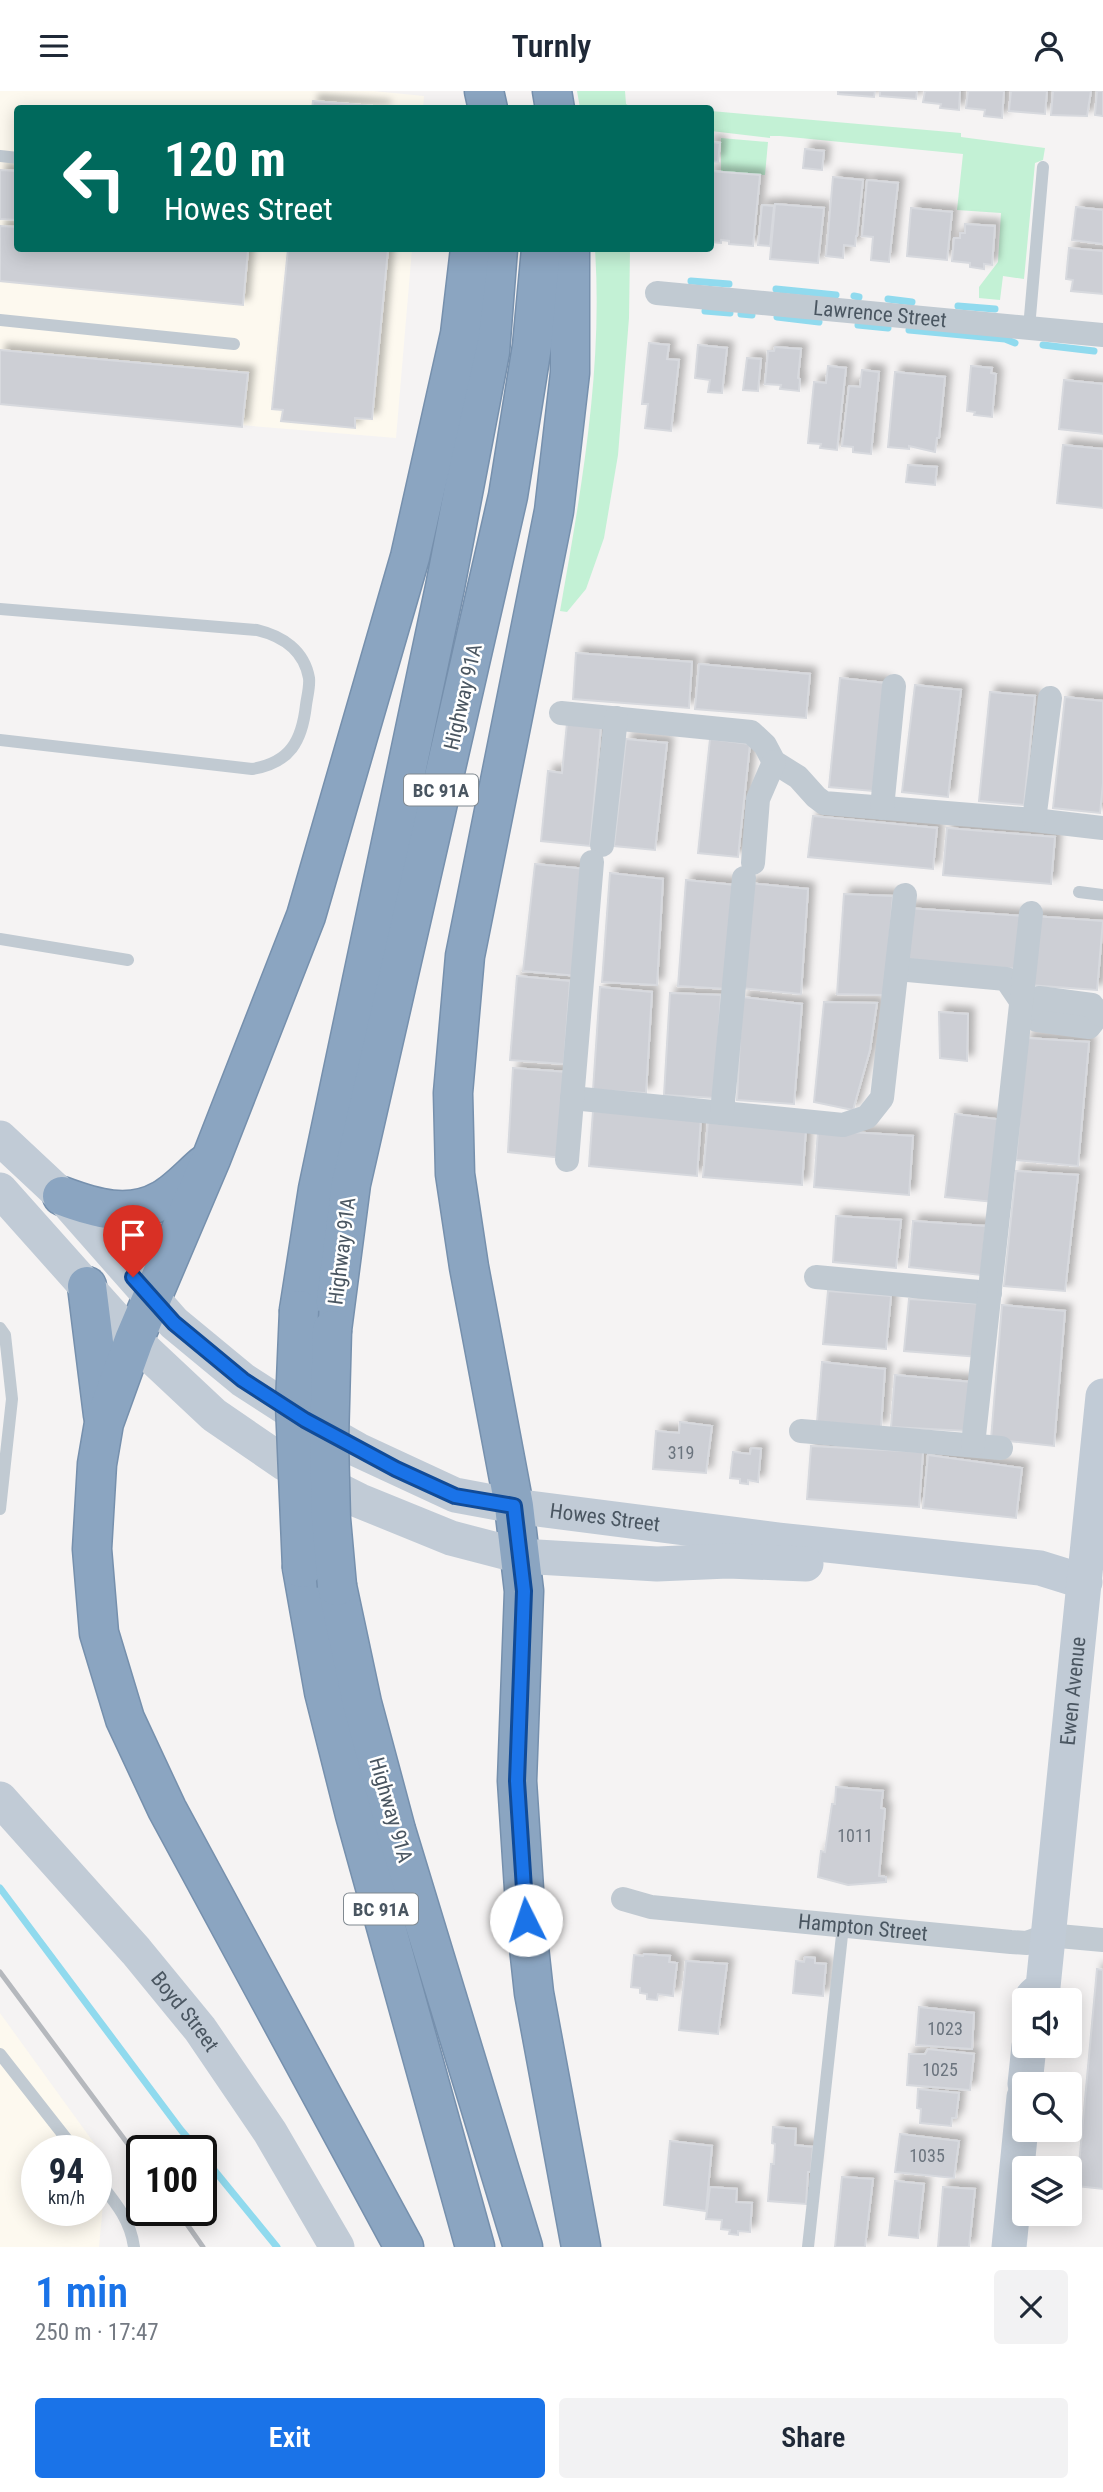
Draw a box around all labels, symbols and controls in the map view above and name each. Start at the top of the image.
icon: menu [35,27,73,65]
text: Turnly [512,27,591,65]
icon: person [1030,27,1068,65]
text: 120 m [164,131,286,188]
icon: left [49,133,140,224]
text: Howes Street [164,190,333,228]
street label: Lawrence Street [812,296,948,332]
street label: Highway 91A [439,642,487,752]
road number: BC 91A [404,775,478,805]
street label: Highway 91A [323,1196,361,1306]
pin [103,1205,163,1277]
icon: arrive [114,1216,152,1254]
house number: 319 [668,1442,694,1463]
street label: Howes Street [548,1499,661,1537]
street label: Ewen Avenue [1056,1635,1091,1747]
street label: Highway 91A [365,1755,417,1865]
house number: 1011 [837,1825,873,1846]
position arrow [489,1883,563,1957]
road number: BC 91A [344,1893,418,1925]
street label: Hampton Street [797,1909,929,1946]
street label: Boyd Street [146,1967,224,2056]
map controls [1012,1988,1082,2226]
button: sound [1012,1988,1082,2058]
house number: 1023 [927,2018,963,2039]
house number: 1025 [922,2059,958,2080]
button: search [1012,2072,1082,2142]
speed limit sign: 100 [126,2135,217,2226]
house number: 1035 [909,2145,945,2166]
text: 94 [49,2151,84,2192]
button: layers [1012,2156,1082,2226]
text: km/h [48,2187,85,2208]
text: 1 min [35,2268,128,2317]
button: close [994,2270,1068,2344]
text: 250 m · 17:47 [35,2319,159,2346]
button: Exit [35,2398,545,2478]
button: Share [559,2398,1068,2478]

